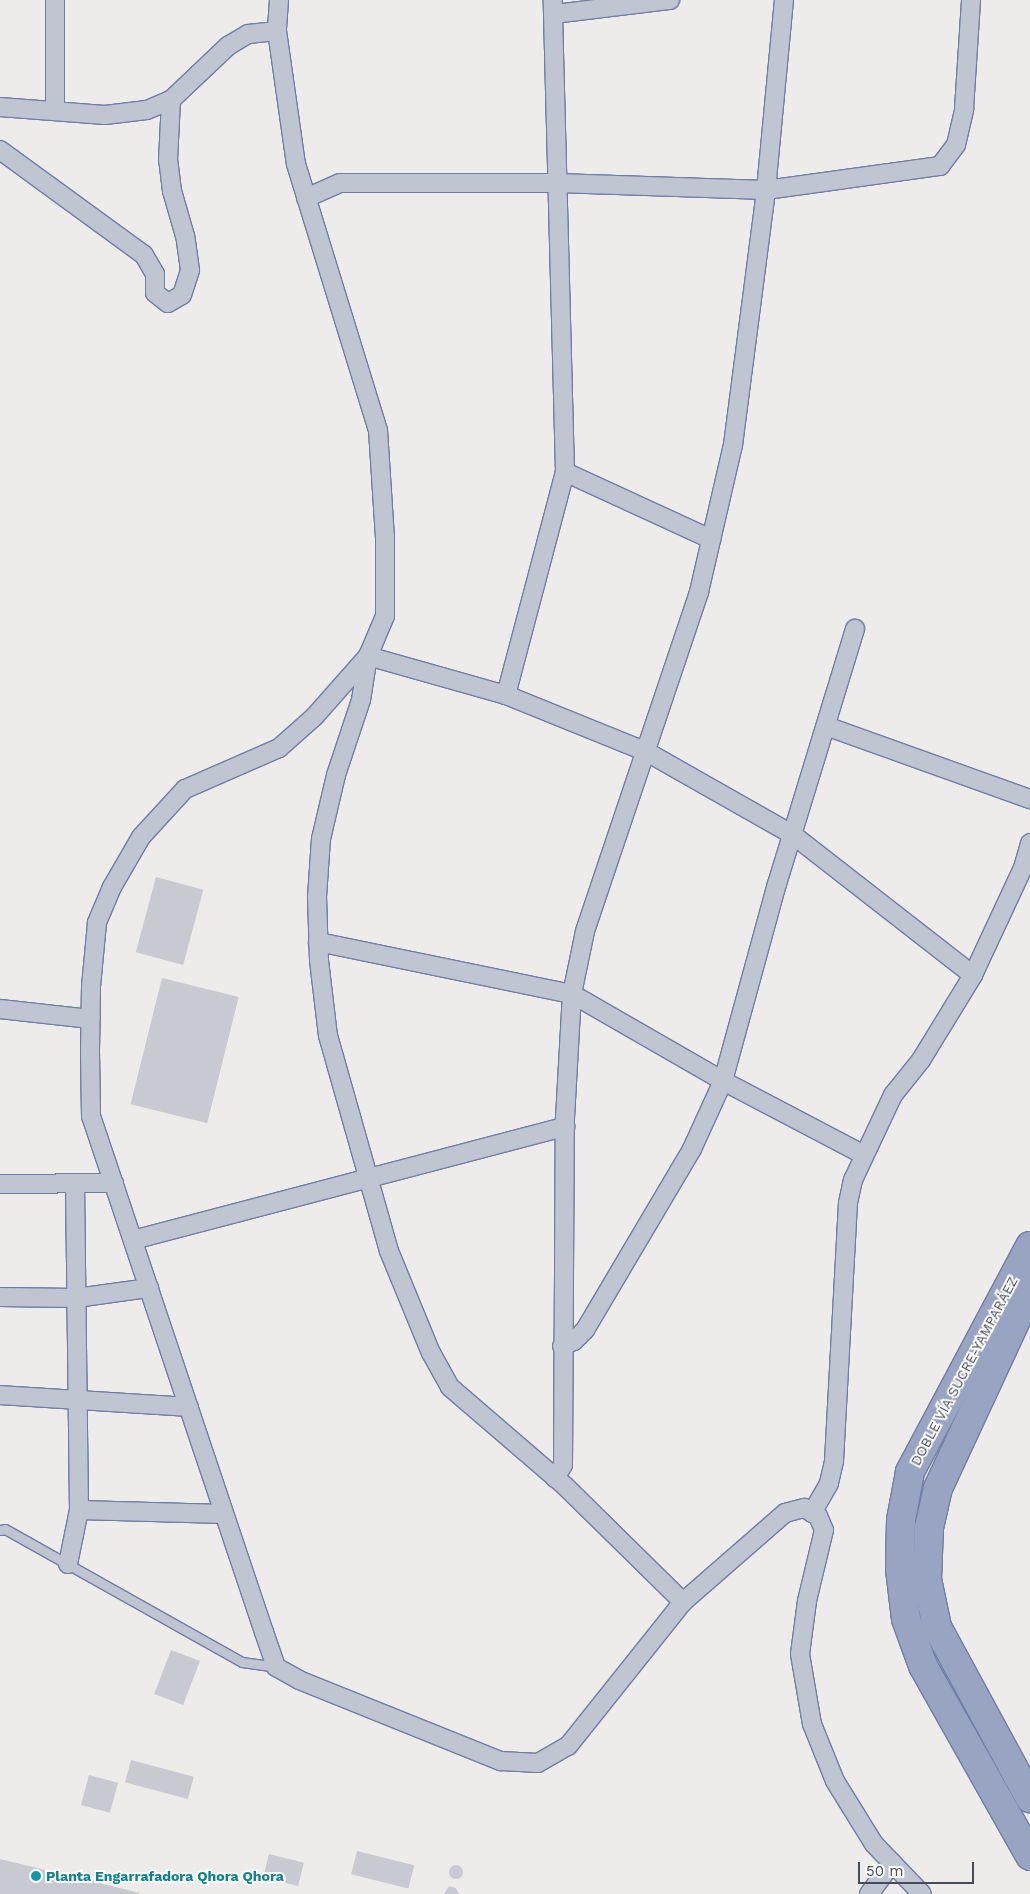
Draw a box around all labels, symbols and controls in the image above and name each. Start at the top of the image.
street label: DOBLE VÍA SUCRE-YAMPARÁEZ [907,1273,1021,1469]
scale bar [860,1852,976,1884]
text: 50 m [866,1862,903,1880]
place label: Planta Engarrafadora Qhora Qhora [46,1868,284,1884]
marker: Planta Engarrafadora Qhora Qhora [30,1870,42,1882]

